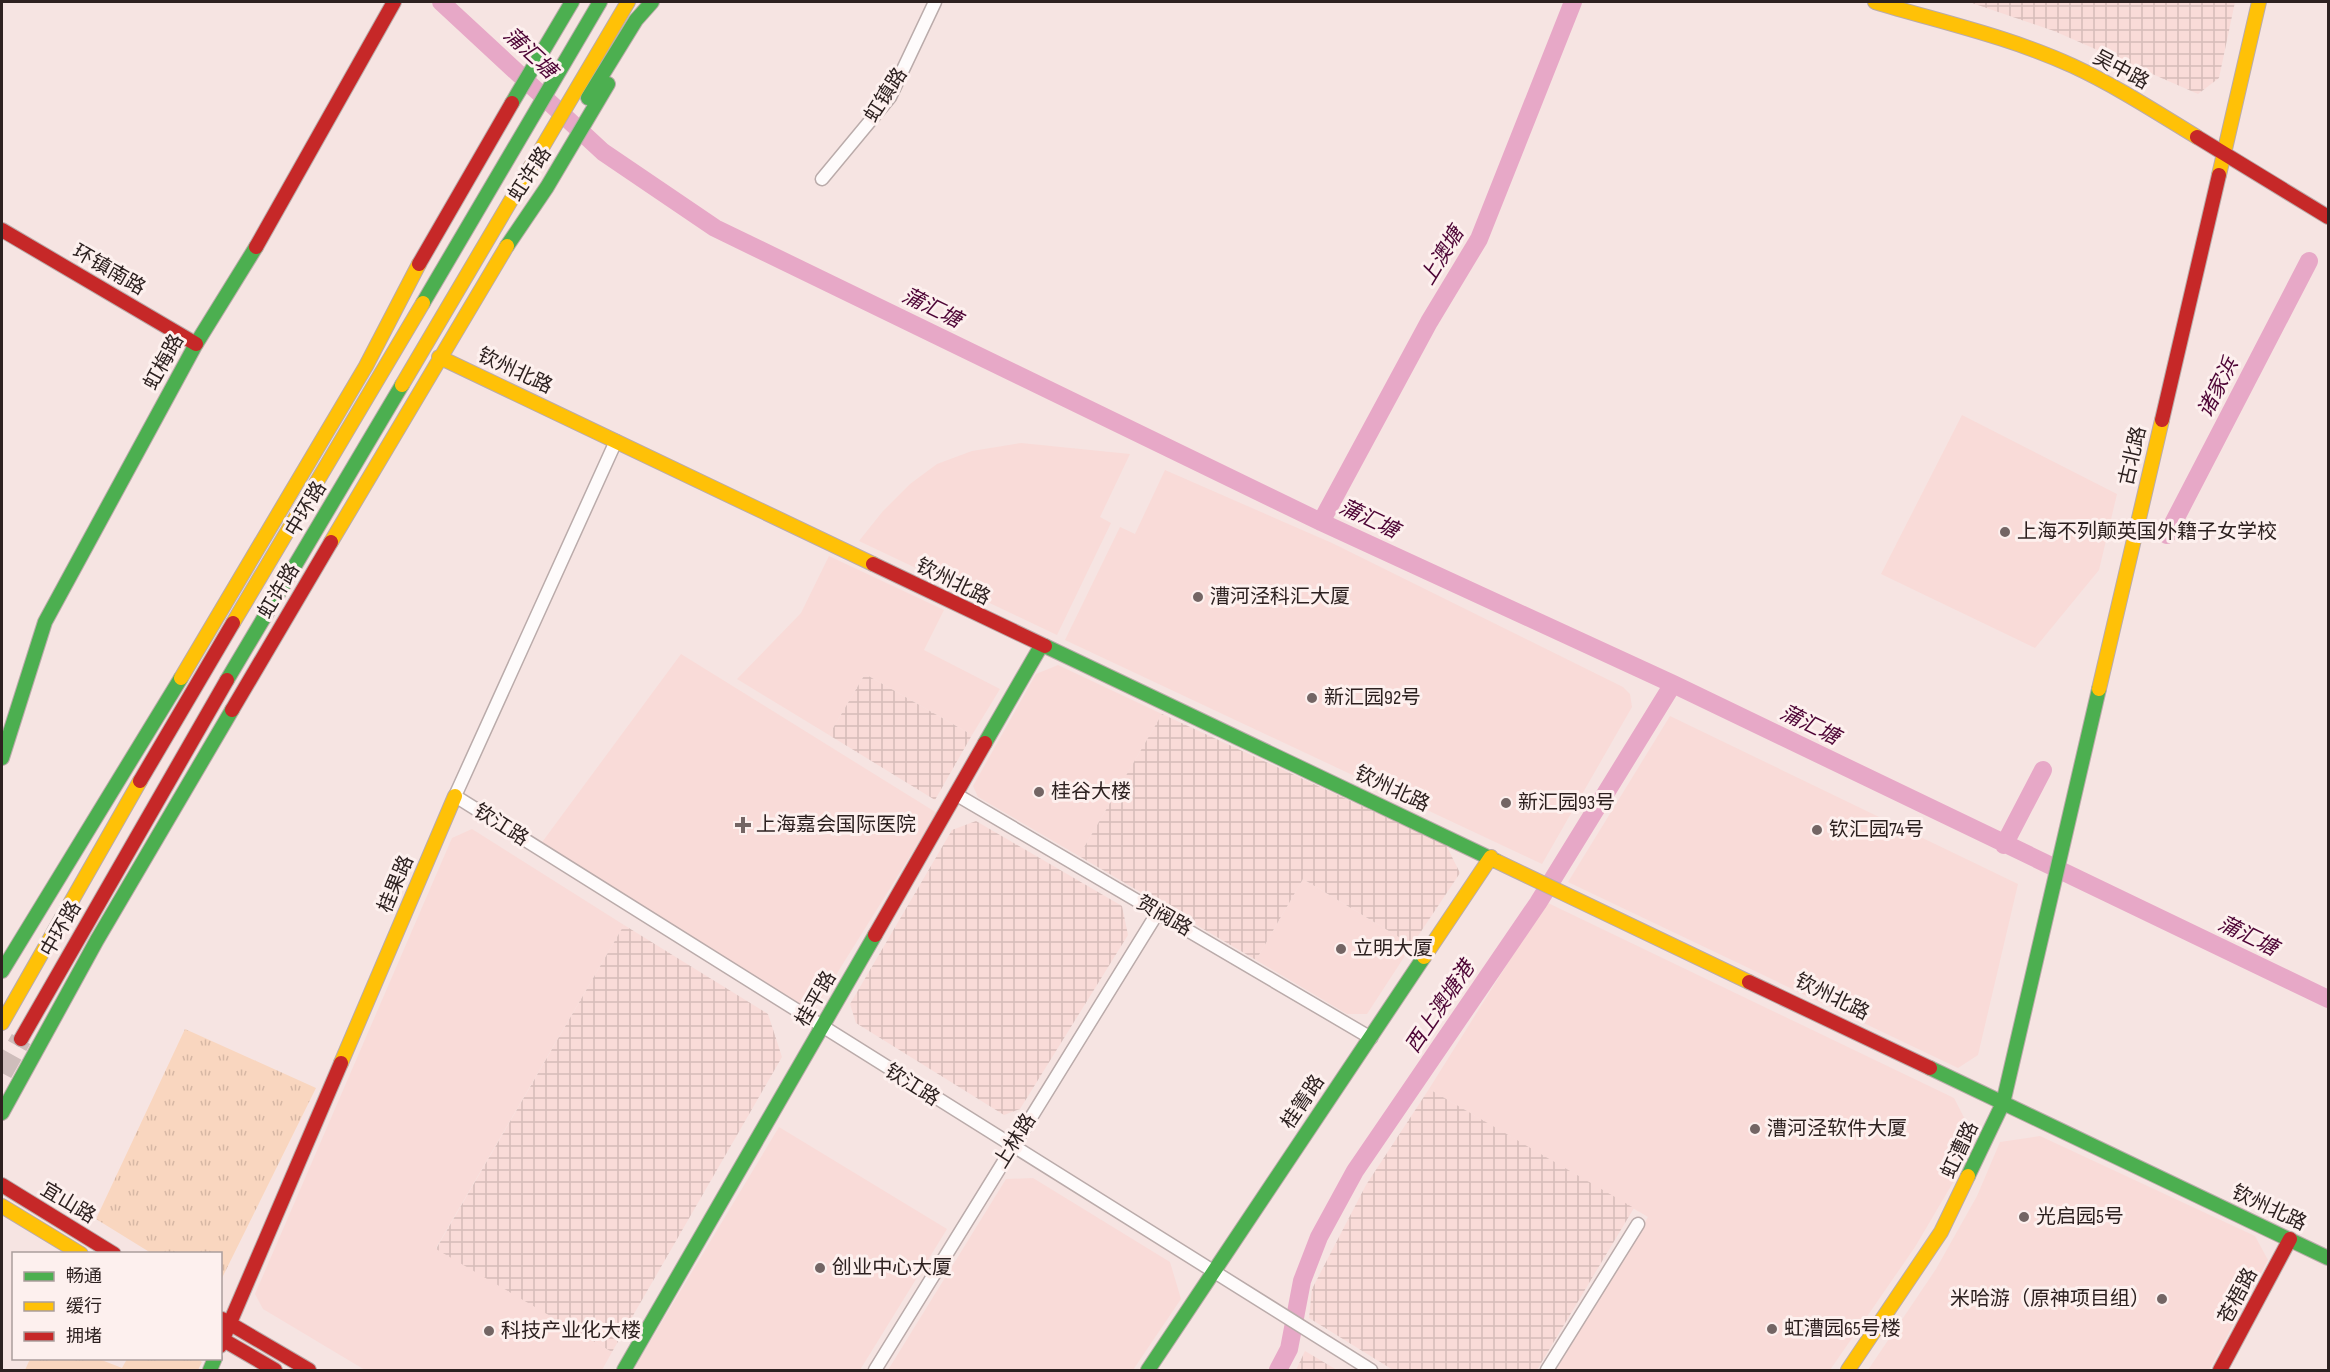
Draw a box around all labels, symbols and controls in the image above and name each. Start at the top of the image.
water label: 蒲汇塘 [498,22,564,86]
street label: 吴中路 [2089,45,2153,95]
street label: 虹镇路 [860,63,912,127]
street label: 虹许路 [504,142,556,206]
water label: 上澳塘 [1415,220,1470,289]
street label: 环镇南路 [68,240,150,300]
water label: 蒲汇塘 [898,283,968,334]
street label: 虹梅路 [139,330,189,394]
street label: 钦州北路 [474,343,556,399]
water label: 诸家浜 [2193,352,2244,422]
street label: 古北路 [2115,424,2151,488]
street label: 中环路 [280,477,332,541]
water label: 蒲汇塘 [1335,494,1406,545]
place label: 上海不列颠英国外籍子女学校 [2017,520,2277,544]
marker: 上海不列颠英国外籍子女学校 [1998,525,2012,539]
street label: 钦州北路 [912,554,994,610]
street label: 虹许路 [253,559,305,623]
place label: 漕河泾科汇大厦 [1210,585,1350,609]
marker: 漕河泾科汇大厦 [1191,590,1205,604]
place label: 新汇园92号 [1324,686,1421,710]
marker: 新汇园92号 [1305,691,1319,705]
water label: 蒲汇塘 [1776,700,1846,751]
street label: 钦州北路 [1351,761,1433,817]
place label: 桂谷大楼 [1051,780,1131,804]
marker: 桂谷大楼 [1032,785,1046,799]
place label: 新汇园93号 [1518,791,1615,815]
marker: 新汇园93号 [1499,796,1513,810]
street label: 钦江路 [469,799,533,851]
place label: 上海嘉会国际医院 [756,813,916,837]
marker: 上海嘉会国际医院 [734,816,752,834]
place label: 钦汇园74号 [1829,818,1924,842]
marker: 钦汇园74号 [1810,823,1824,837]
street label: 桂果路 [373,852,419,916]
street label: 贺阀路 [1132,891,1196,941]
street label: 中环路 [36,897,86,961]
water label: 蒲汇塘 [2214,911,2284,962]
place label: 立明大厦 [1353,937,1433,961]
marker: 立明大厦 [1334,942,1348,956]
water label: 西上澳塘港 [1400,954,1481,1058]
street label: 桂平路 [791,967,841,1031]
street label: 钦州北路 [1791,969,1873,1025]
street label: 钦江路 [880,1059,944,1111]
street label: 桂箐路 [1276,1070,1330,1134]
street label: 上林路 [989,1109,1041,1173]
place label: 漕河泾软件大厦 [1767,1117,1907,1141]
street label: 虹漕路 [1936,1118,1984,1182]
marker: 漕河泾软件大厦 [1748,1122,1762,1136]
street label: 宜山路 [36,1177,100,1229]
street label: 钦州北路 [2228,1180,2310,1236]
place label: 光启园5号 [2036,1205,2124,1229]
marker: 光启园5号 [2017,1210,2031,1224]
legend [12,1252,222,1360]
place label: 创业中心大厦 [832,1256,952,1280]
marker: 创业中心大厦 [813,1261,827,1275]
street label: 苍梧路 [2213,1264,2263,1328]
text: 畅通 [66,1266,102,1287]
place label: 米哈游（原神项目组） [1950,1287,2150,1311]
marker: 米哈游（原神项目组） [2155,1292,2169,1306]
text: 缓行 [66,1296,102,1317]
place label: 虹漕园65号楼 [1784,1317,1901,1341]
place label: 科技产业化大楼 [501,1319,641,1343]
marker: 虹漕园65号楼 [1765,1322,1779,1336]
marker: 科技产业化大楼 [482,1324,496,1338]
text: 拥堵 [66,1326,102,1347]

